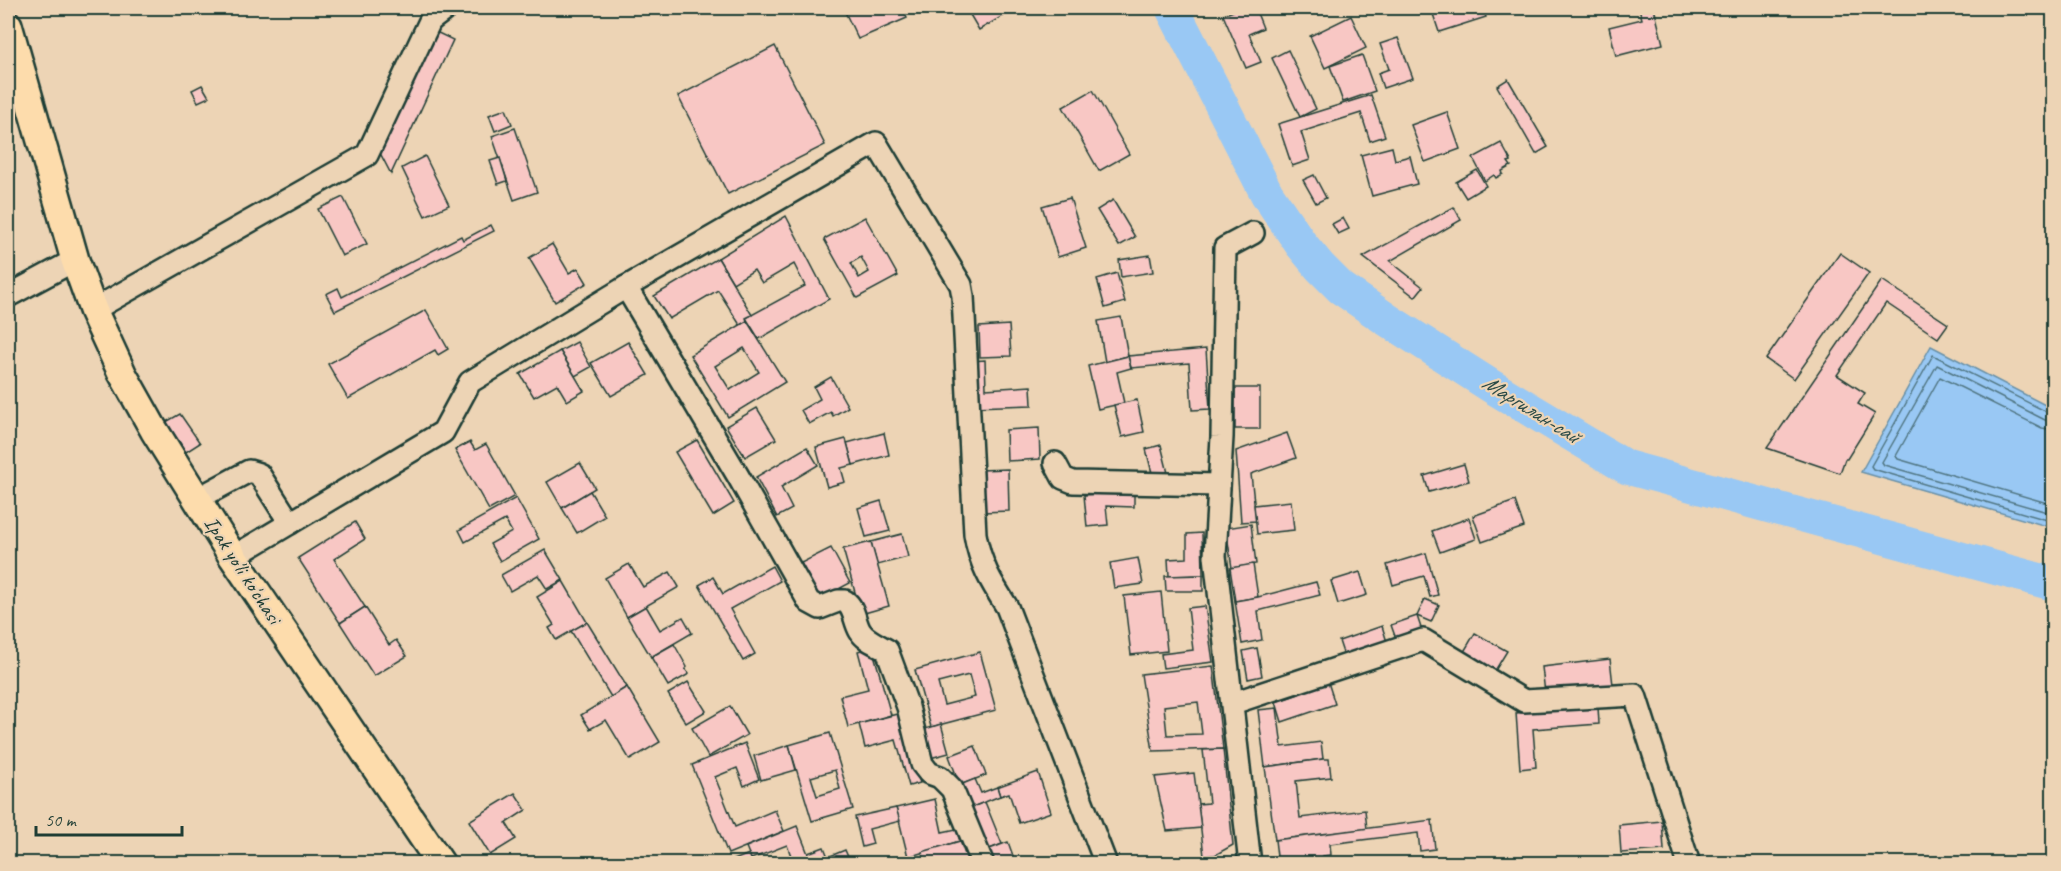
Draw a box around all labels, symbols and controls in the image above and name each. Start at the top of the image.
water label: Маргилан-сай [1477,368,1589,452]
street label: Ipak yo'li ko'chasi [199,511,289,631]
scale bar [36,799,182,837]
text: 50 m [45,809,78,831]

